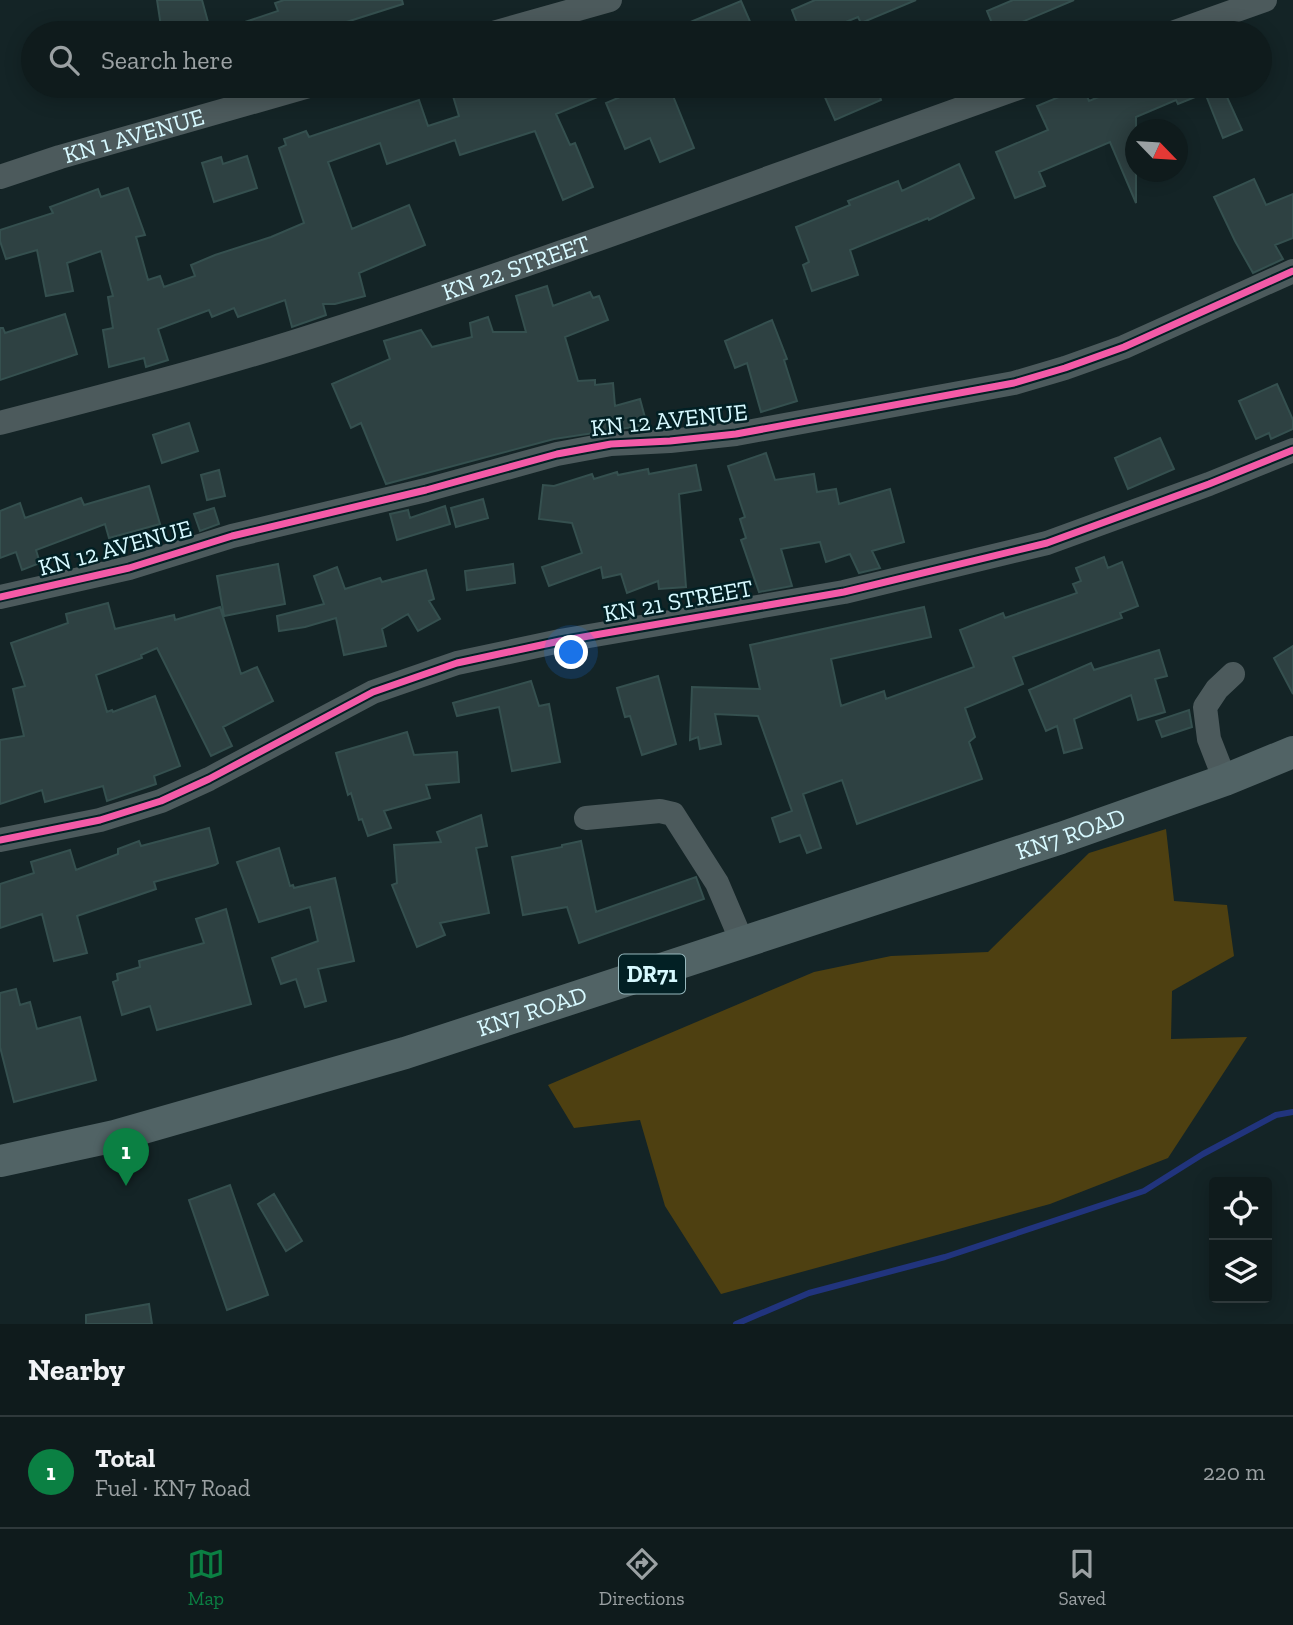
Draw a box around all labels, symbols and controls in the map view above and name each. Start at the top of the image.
search box [21,21,1272,98]
icon: search [45,41,83,79]
text: Search here [101,44,233,76]
street label: KN 1 AVENUE [60,102,208,169]
north arrow [1125,119,1188,182]
street label: KN 22 STREET [438,228,594,306]
street label: KN 12 AVENUE [589,397,749,442]
street label: KN 12 AVENUE [35,513,195,582]
street label: KN 21 STREET [601,573,755,628]
your location [554,635,588,669]
street label: KN7 ROAD [1012,801,1129,866]
road number: DR71 [619,954,685,993]
street label: KN7 ROAD [473,979,590,1042]
pin: 1 [103,1128,149,1186]
map controls [1209,1177,1272,1303]
button: locate [1209,1177,1272,1240]
button: layers [1209,1240,1272,1303]
text: Nearby [28,1352,125,1388]
text: Total [95,1442,155,1474]
text: 1 [46,1458,56,1486]
text: 220 m [1203,1458,1265,1486]
text: Fuel · KN7 Road [95,1474,250,1502]
tab: Map [187,1545,225,1610]
tab: Directions [599,1545,685,1610]
tab: Saved [1058,1545,1106,1610]

